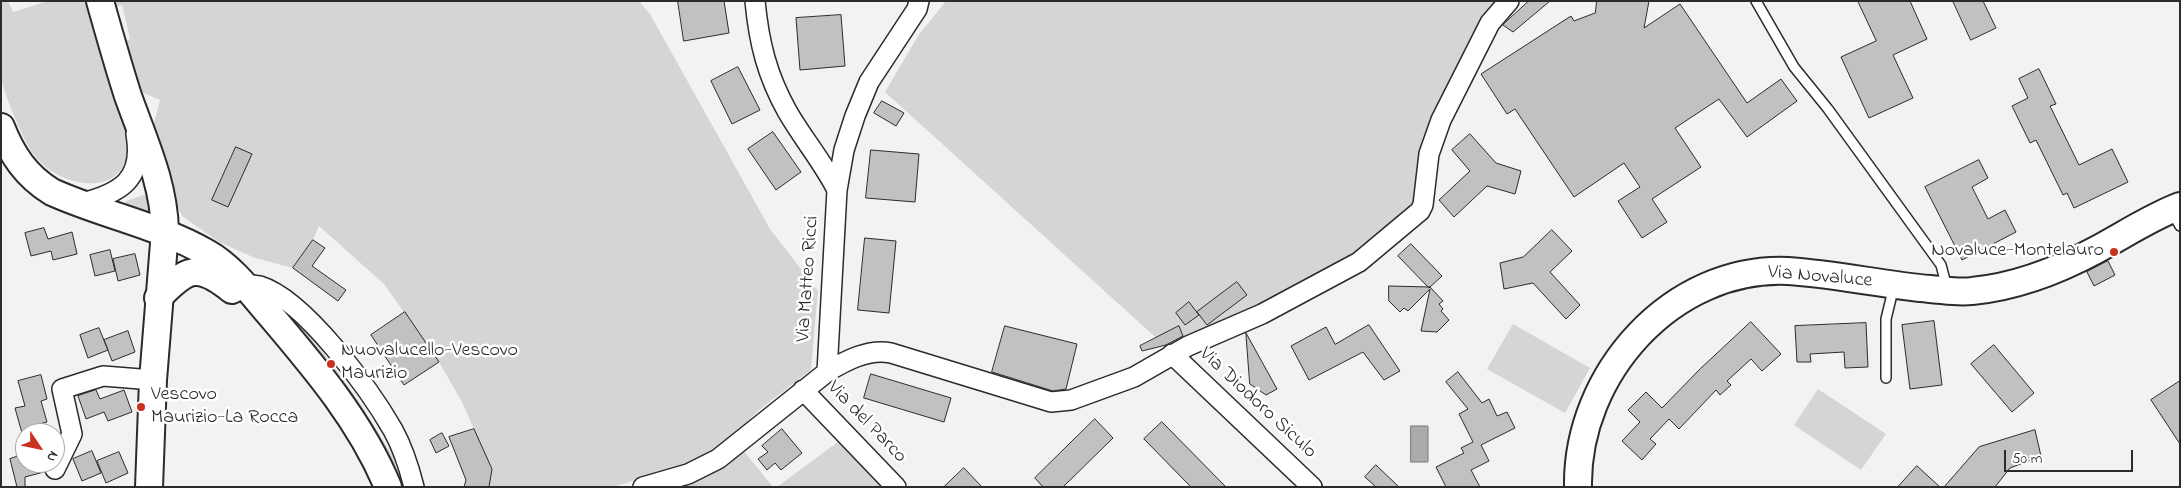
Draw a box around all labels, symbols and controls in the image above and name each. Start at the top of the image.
street label: Via Matteo Ricci [793,215,825,343]
place label: Novaluce-Montelauro [1931,240,2104,264]
marker: Novaluce-Montelauro [2108,246,2120,258]
street label: Via Novaluce [1767,261,1873,295]
place label: Nuovalucello-Vescovo Maurizio [341,340,518,387]
street label: Via Diodoro Siculo [1193,343,1321,465]
marker: Nuovalucello-Vescovo Maurizio [325,358,337,370]
street label: Via del Parco [821,377,911,469]
place label: Vescovo Maurizio-La Rocca [151,384,298,431]
marker: Vescovo Maurizio-La Rocca [135,401,147,413]
north arrow [15,423,65,473]
scale bar [2006,440,2135,472]
text: N [41,446,63,466]
text: 50 m [2012,448,2042,470]

